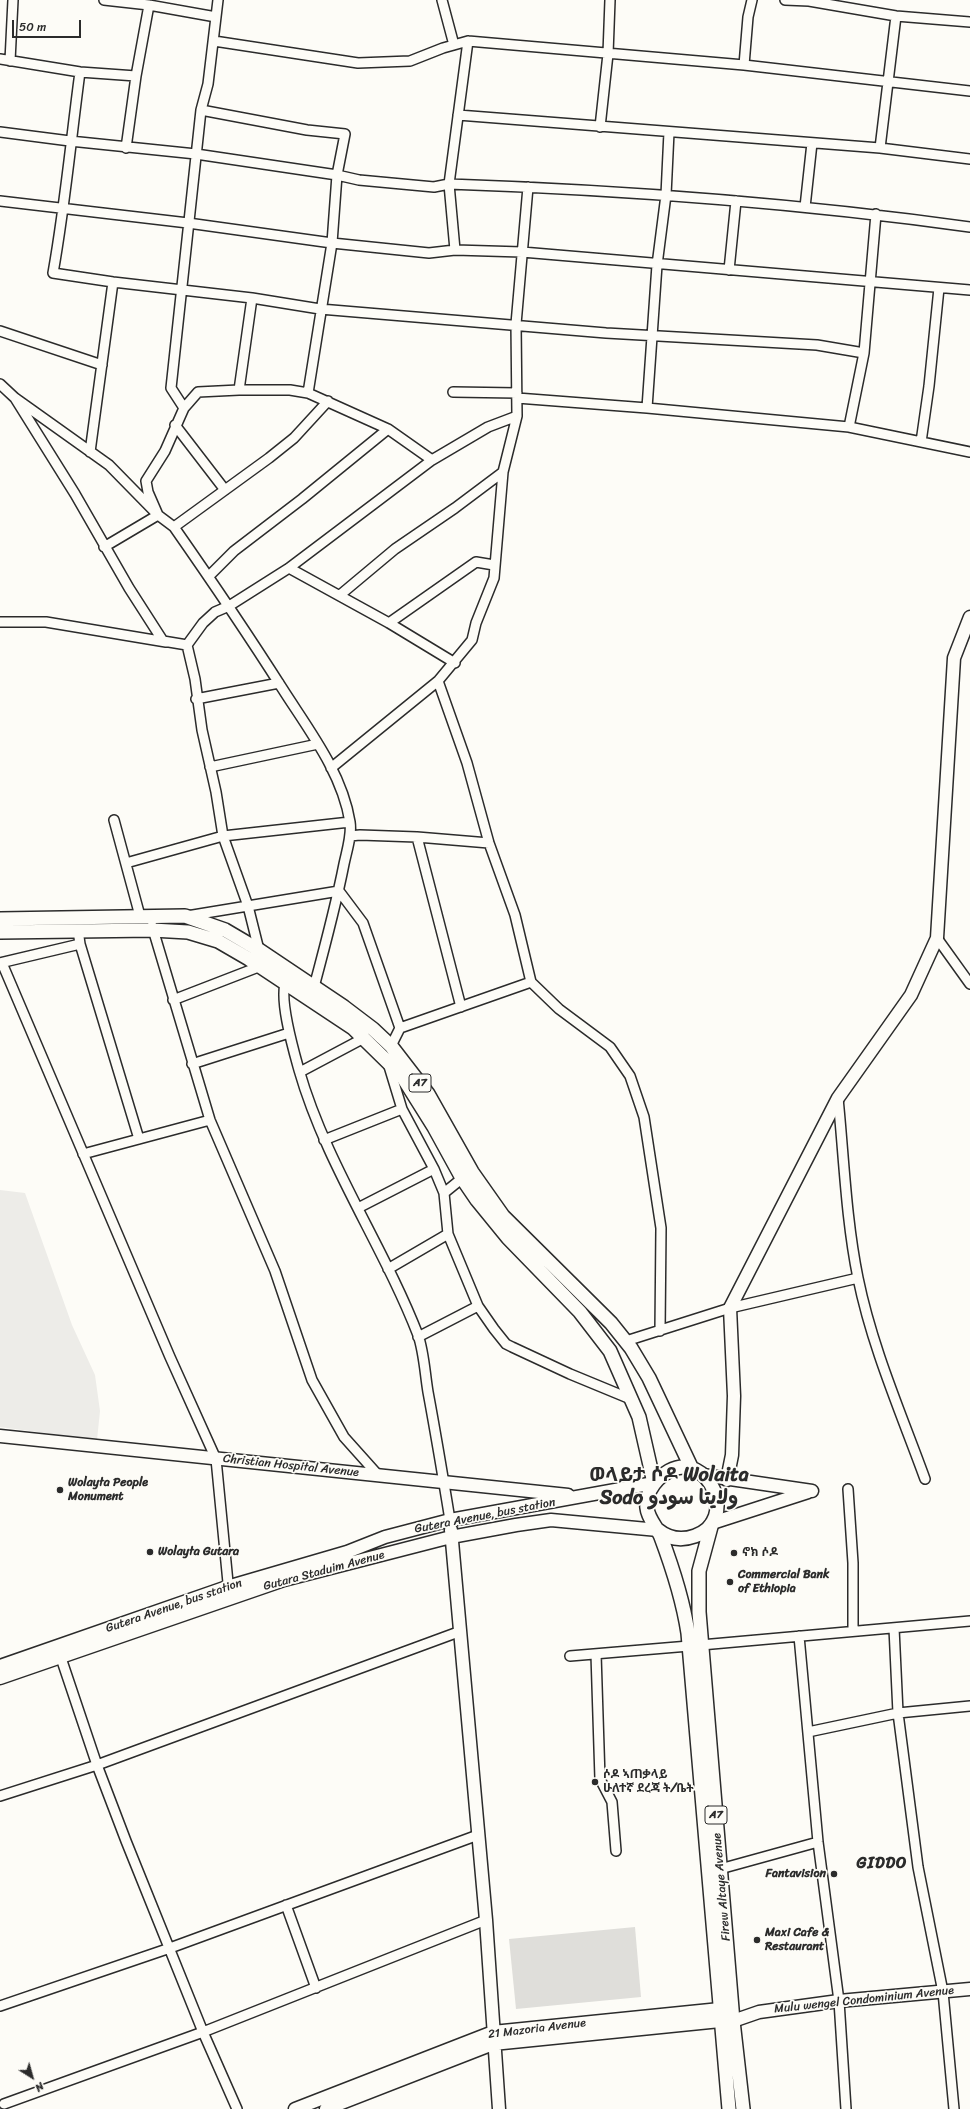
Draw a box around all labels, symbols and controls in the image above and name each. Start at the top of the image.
scale bar [14,12,83,38]
text: 50 m [19,16,46,38]
road number: A7 [409,1074,431,1092]
street label: Christian Hospital Avenue [222,1452,360,1480]
district label: ወላይታ ሶዶ Wolaita Sodo ولايتا سودو [589,1464,749,1511]
place label: Wolayta People Monument [68,1476,148,1504]
marker: Wolayta People Monument [55,1485,65,1495]
street label: Gutera Avenue, bus station [413,1495,557,1537]
place label: Wolayta Gutara [158,1545,239,1559]
place label: ኖክ ሶዶ [742,1546,778,1560]
marker: Wolayta Gutara [145,1547,155,1557]
street label: Gutara Staduim Avenue [262,1548,386,1594]
marker: ኖክ ሶዶ [729,1548,739,1558]
place label: Commercial Bank of Ethiopia [738,1568,829,1596]
street label: Gutera Avenue, bus station [104,1576,244,1636]
marker: Commercial Bank of Ethiopia [725,1577,735,1587]
place label: ሶዶ ኣጠቃላይ ሁለተኛ ደረጃ ት/ቤት [603,1768,694,1796]
marker: ሶዶ ኣጠቃላይ ሁለተኛ ደረጃ ት/ቤት [590,1777,600,1787]
road number: A7 [705,1806,727,1824]
street label: Firew Altaye Avenue [710,1832,734,1942]
district label: GIDDO [857,1854,907,1874]
place label: Fantavision [765,1867,826,1881]
marker: Fantavision [829,1869,839,1879]
place label: Maxi Cafe & Restaurant [765,1926,829,1954]
marker: Maxi Cafe & Restaurant [752,1935,762,1945]
street label: Mulu wengel Condominium Avenue [773,1983,955,2017]
street label: 21 Mazoria Avenue [487,2016,587,2042]
north arrow [12,2057,52,2097]
text: N [31,2077,48,2097]

